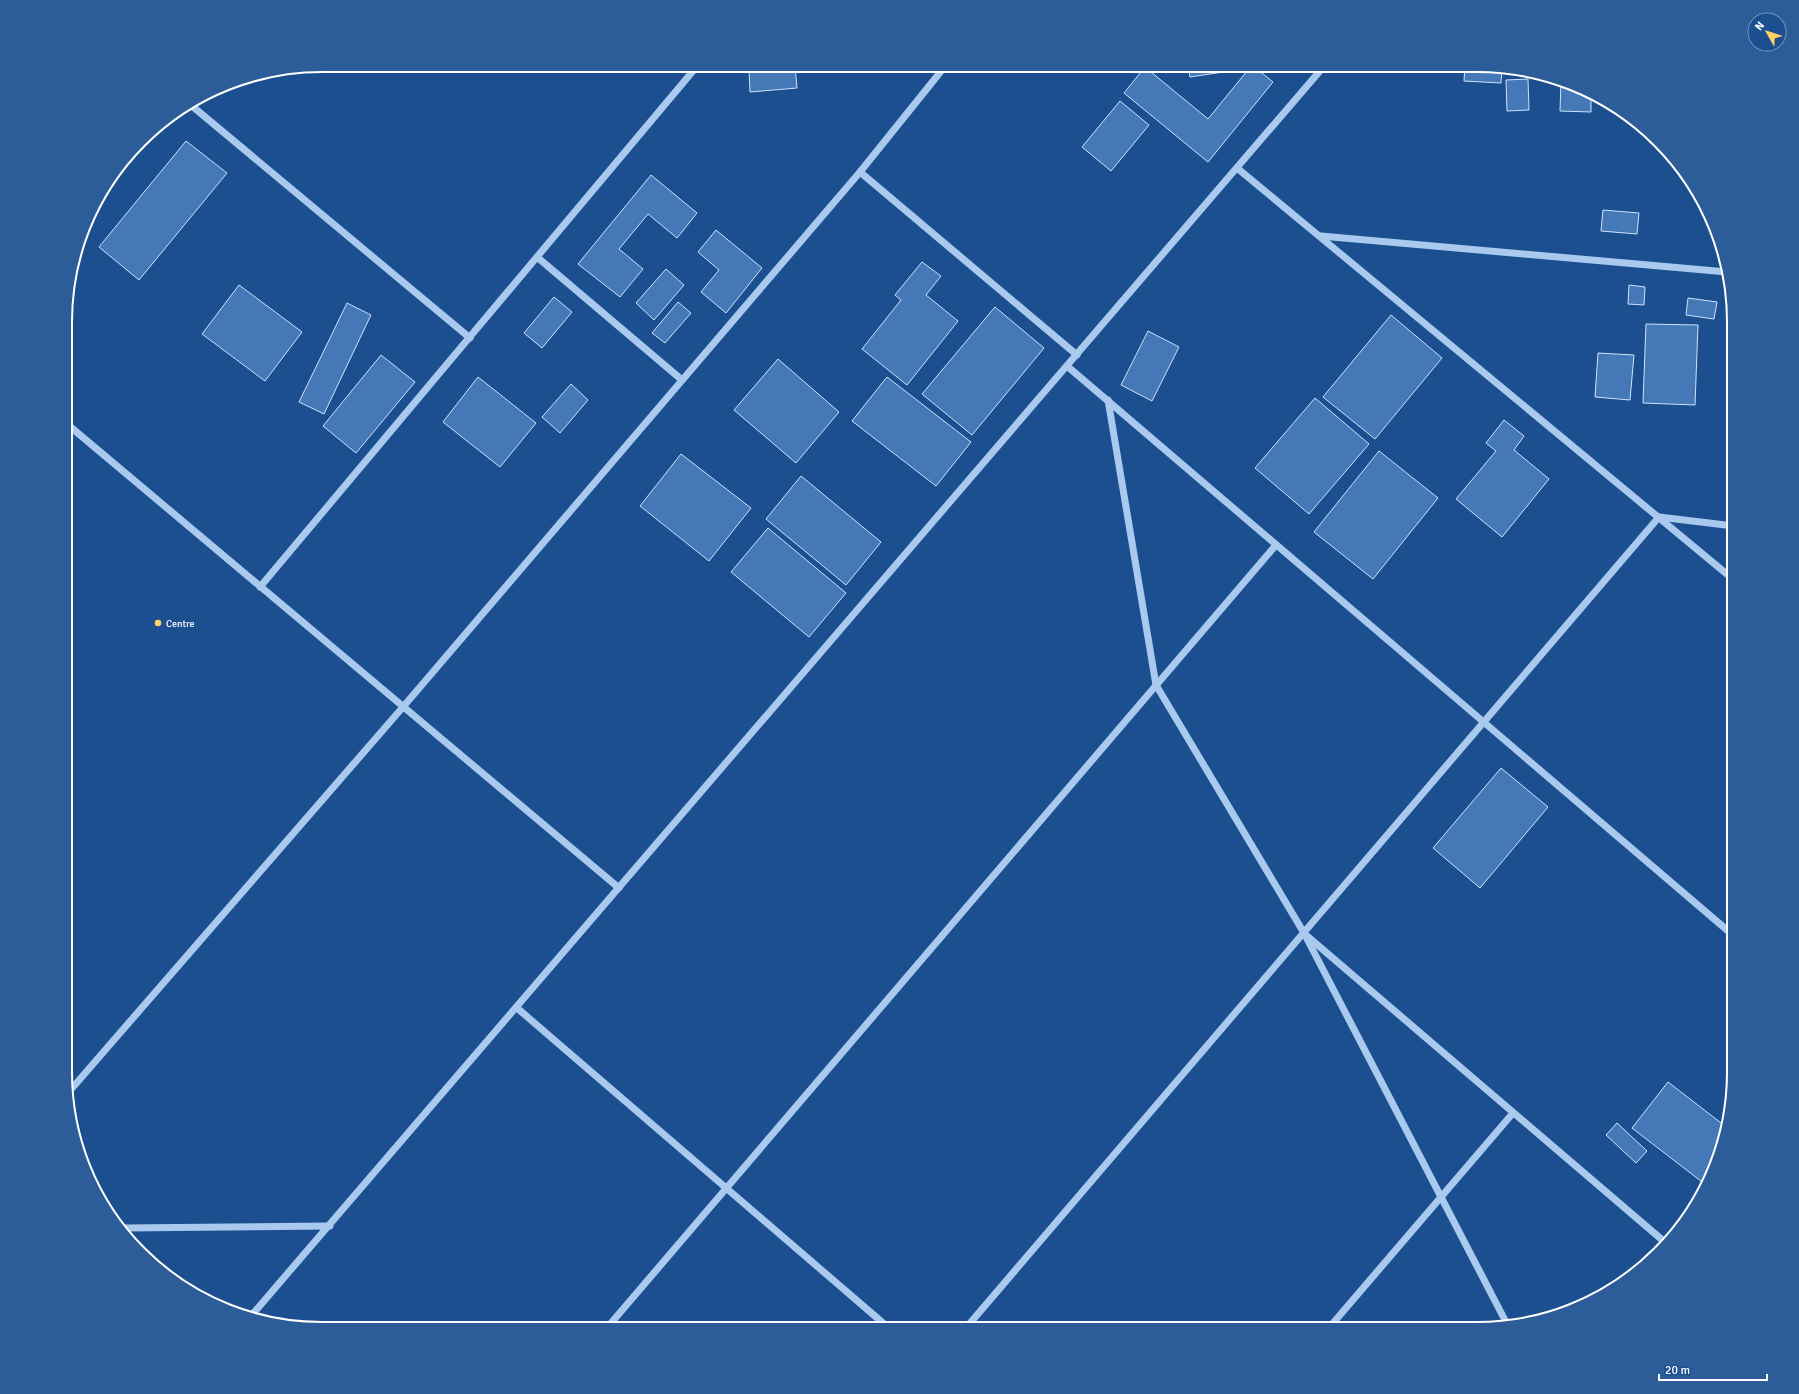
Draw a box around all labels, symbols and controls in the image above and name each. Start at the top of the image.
north arrow [1747,12,1787,52]
text: N [1752,19,1767,33]
marker: Centre [153,618,163,628]
place label: Centre [166,618,194,630]
scale bar [1659,1356,1767,1382]
text: 20 m [1665,1363,1690,1378]

